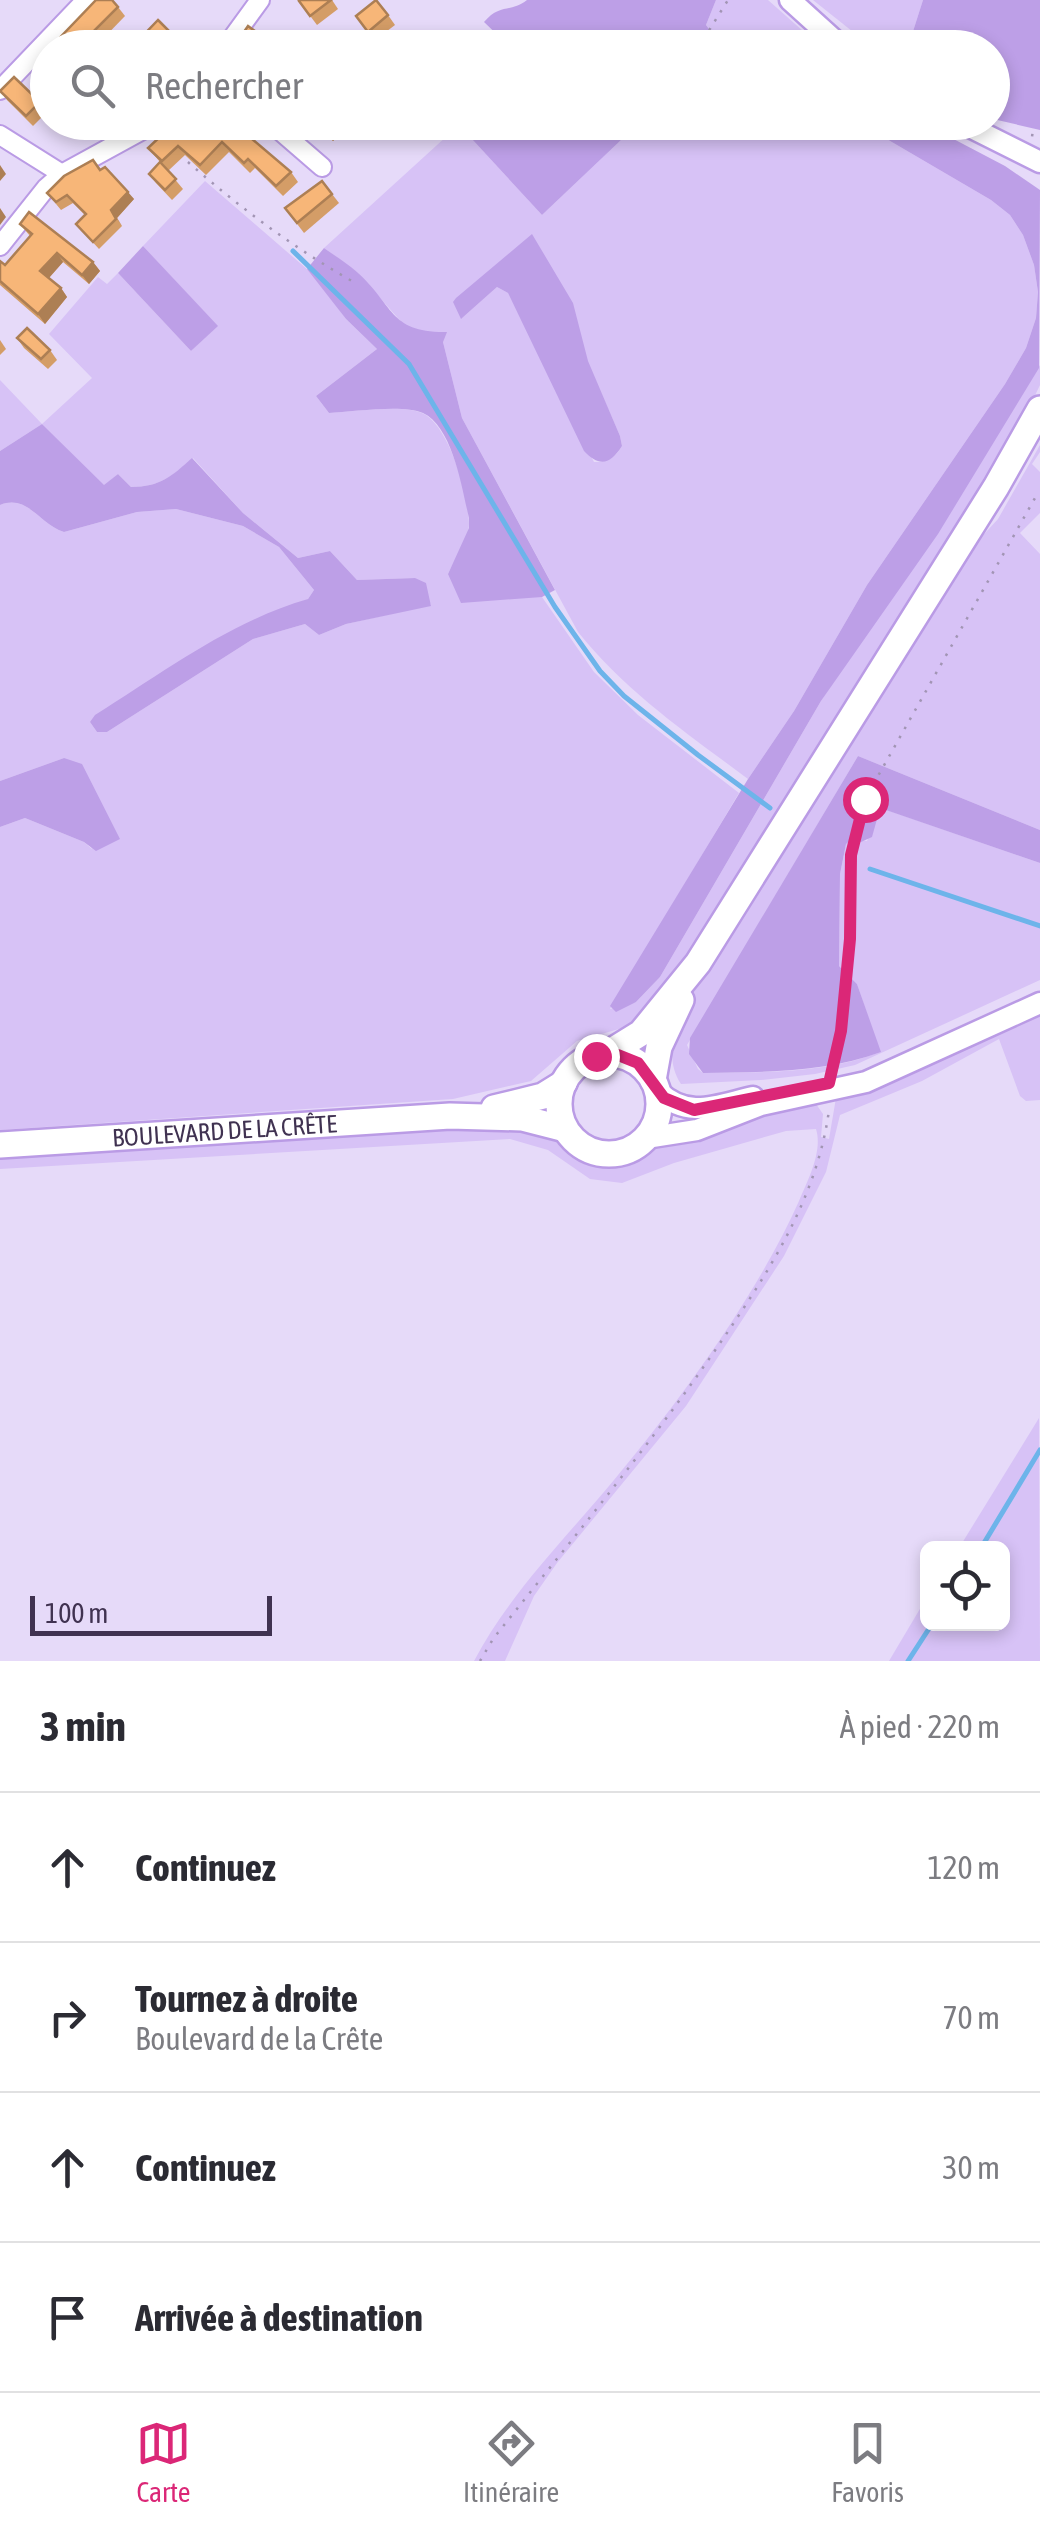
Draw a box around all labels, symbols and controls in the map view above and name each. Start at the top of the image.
search box [30,30,1010,140]
icon: search [65,58,120,113]
text: Rechercher [145,64,303,107]
route start [843,777,889,823]
route end [574,1034,620,1080]
street label: BOULEVARD DE LA CRÊTE [111,1109,338,1152]
map controls [920,1541,1010,1631]
button: locate [920,1541,1010,1631]
scale bar [30,1591,272,1636]
text: 100 m [45,1597,108,1629]
text: 3 min [40,1702,126,1750]
text: À pied · 220 m [840,1708,1000,1745]
icon: ahead [40,1840,95,1895]
text: Continuez [135,1846,276,1889]
text: 120 m [927,1849,1000,1886]
text: Tournez à droite [135,1977,358,2020]
icon: right [40,1990,95,2045]
text: 70 m [942,1999,1000,2036]
text: Boulevard de la Crête [135,2020,383,2057]
icon: ahead [40,2140,95,2195]
text: Continuez [135,2146,276,2189]
text: 30 m [942,2149,1000,2186]
icon: arrive [40,2290,95,2345]
text: Arrivée à destination [135,2296,423,2339]
tab: Carte [136,2416,191,2508]
tab: Itinéraire [463,2416,559,2508]
tab: Favoris [831,2416,904,2508]

